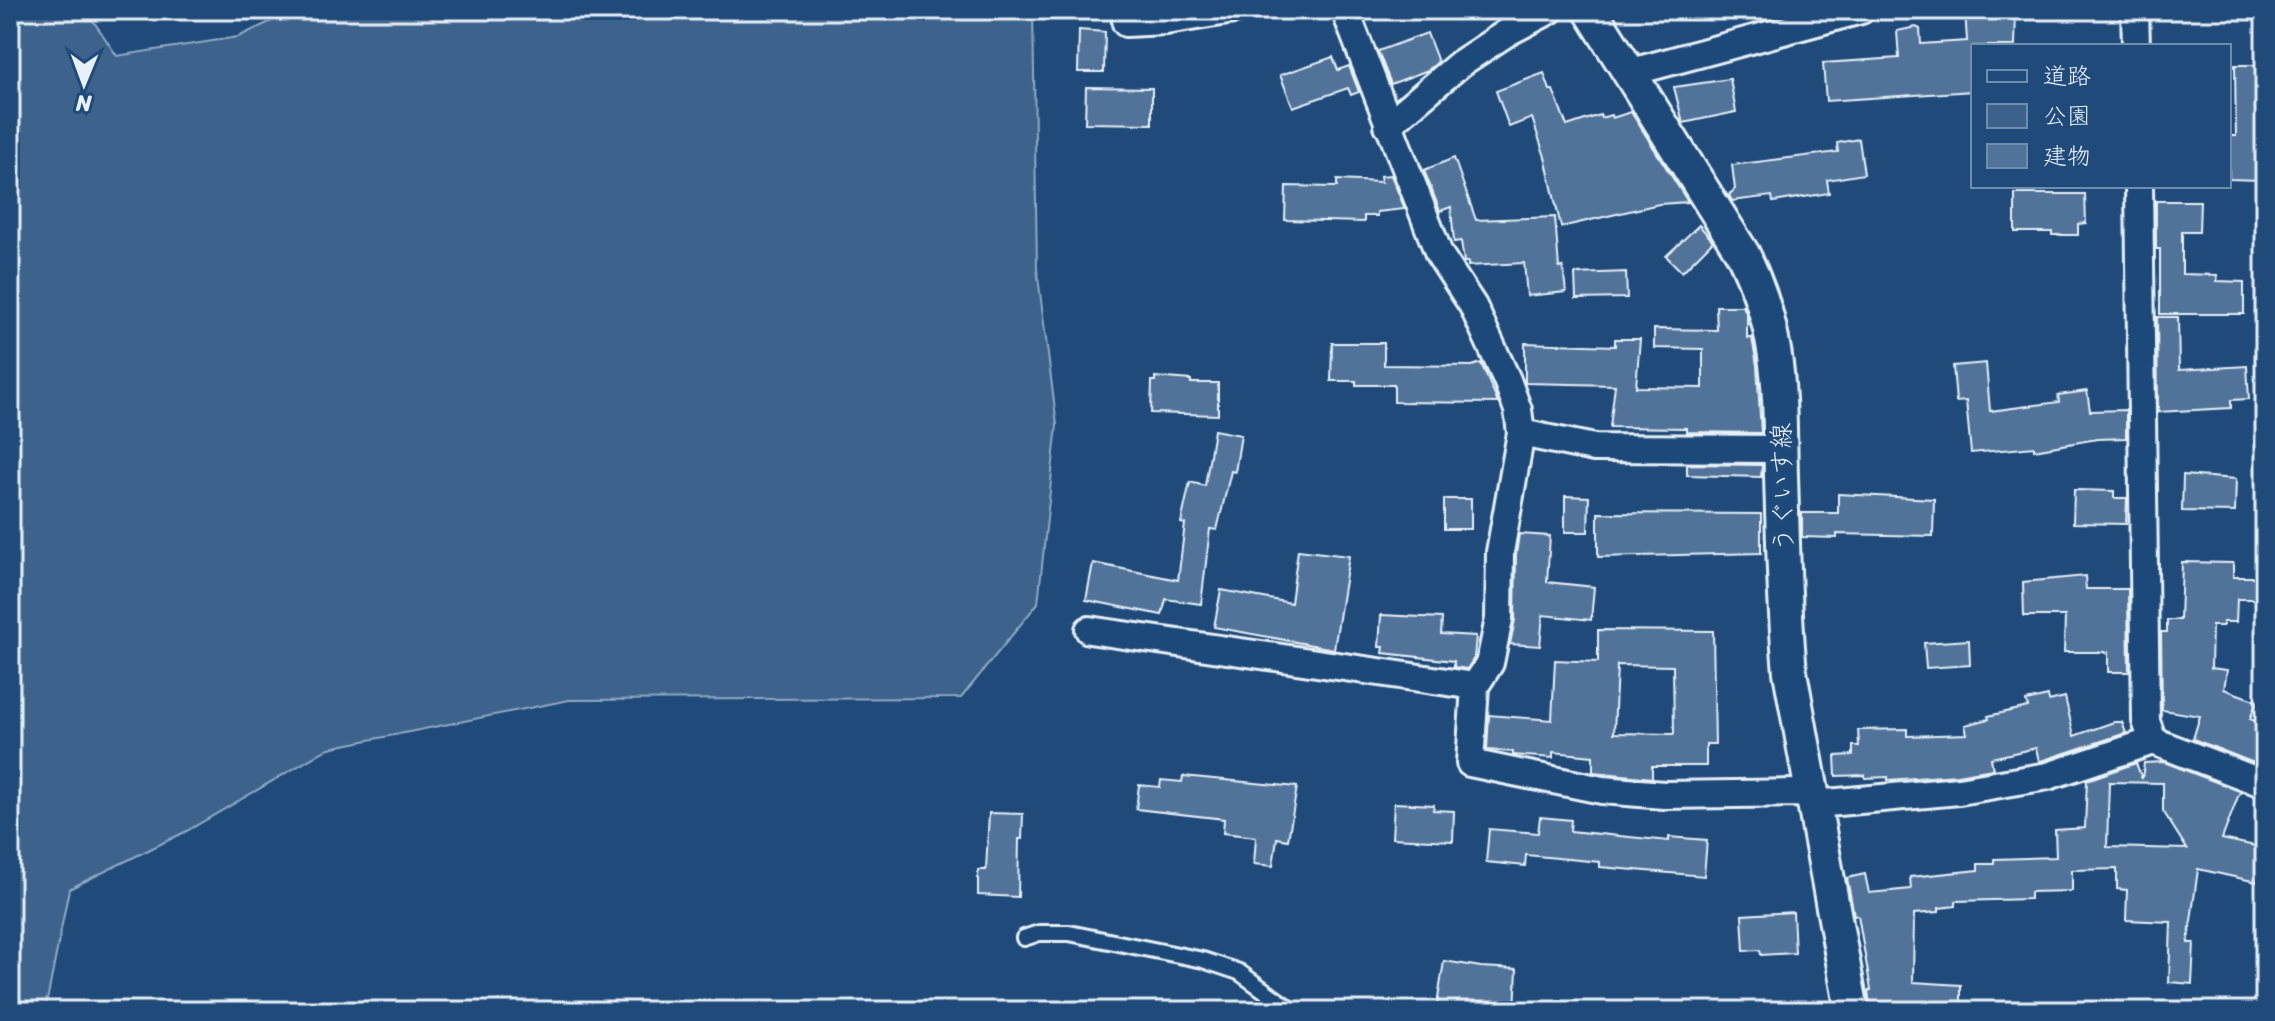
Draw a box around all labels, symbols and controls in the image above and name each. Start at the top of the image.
north arrow [44,44,124,124]
legend [1971,44,2231,188]
text: 道路 [2043,55,2091,97]
text: N [75,84,93,123]
text: 公園 [2043,95,2091,137]
text: 建物 [2043,135,2091,177]
street label: うぐいす線 [1758,423,1806,553]

